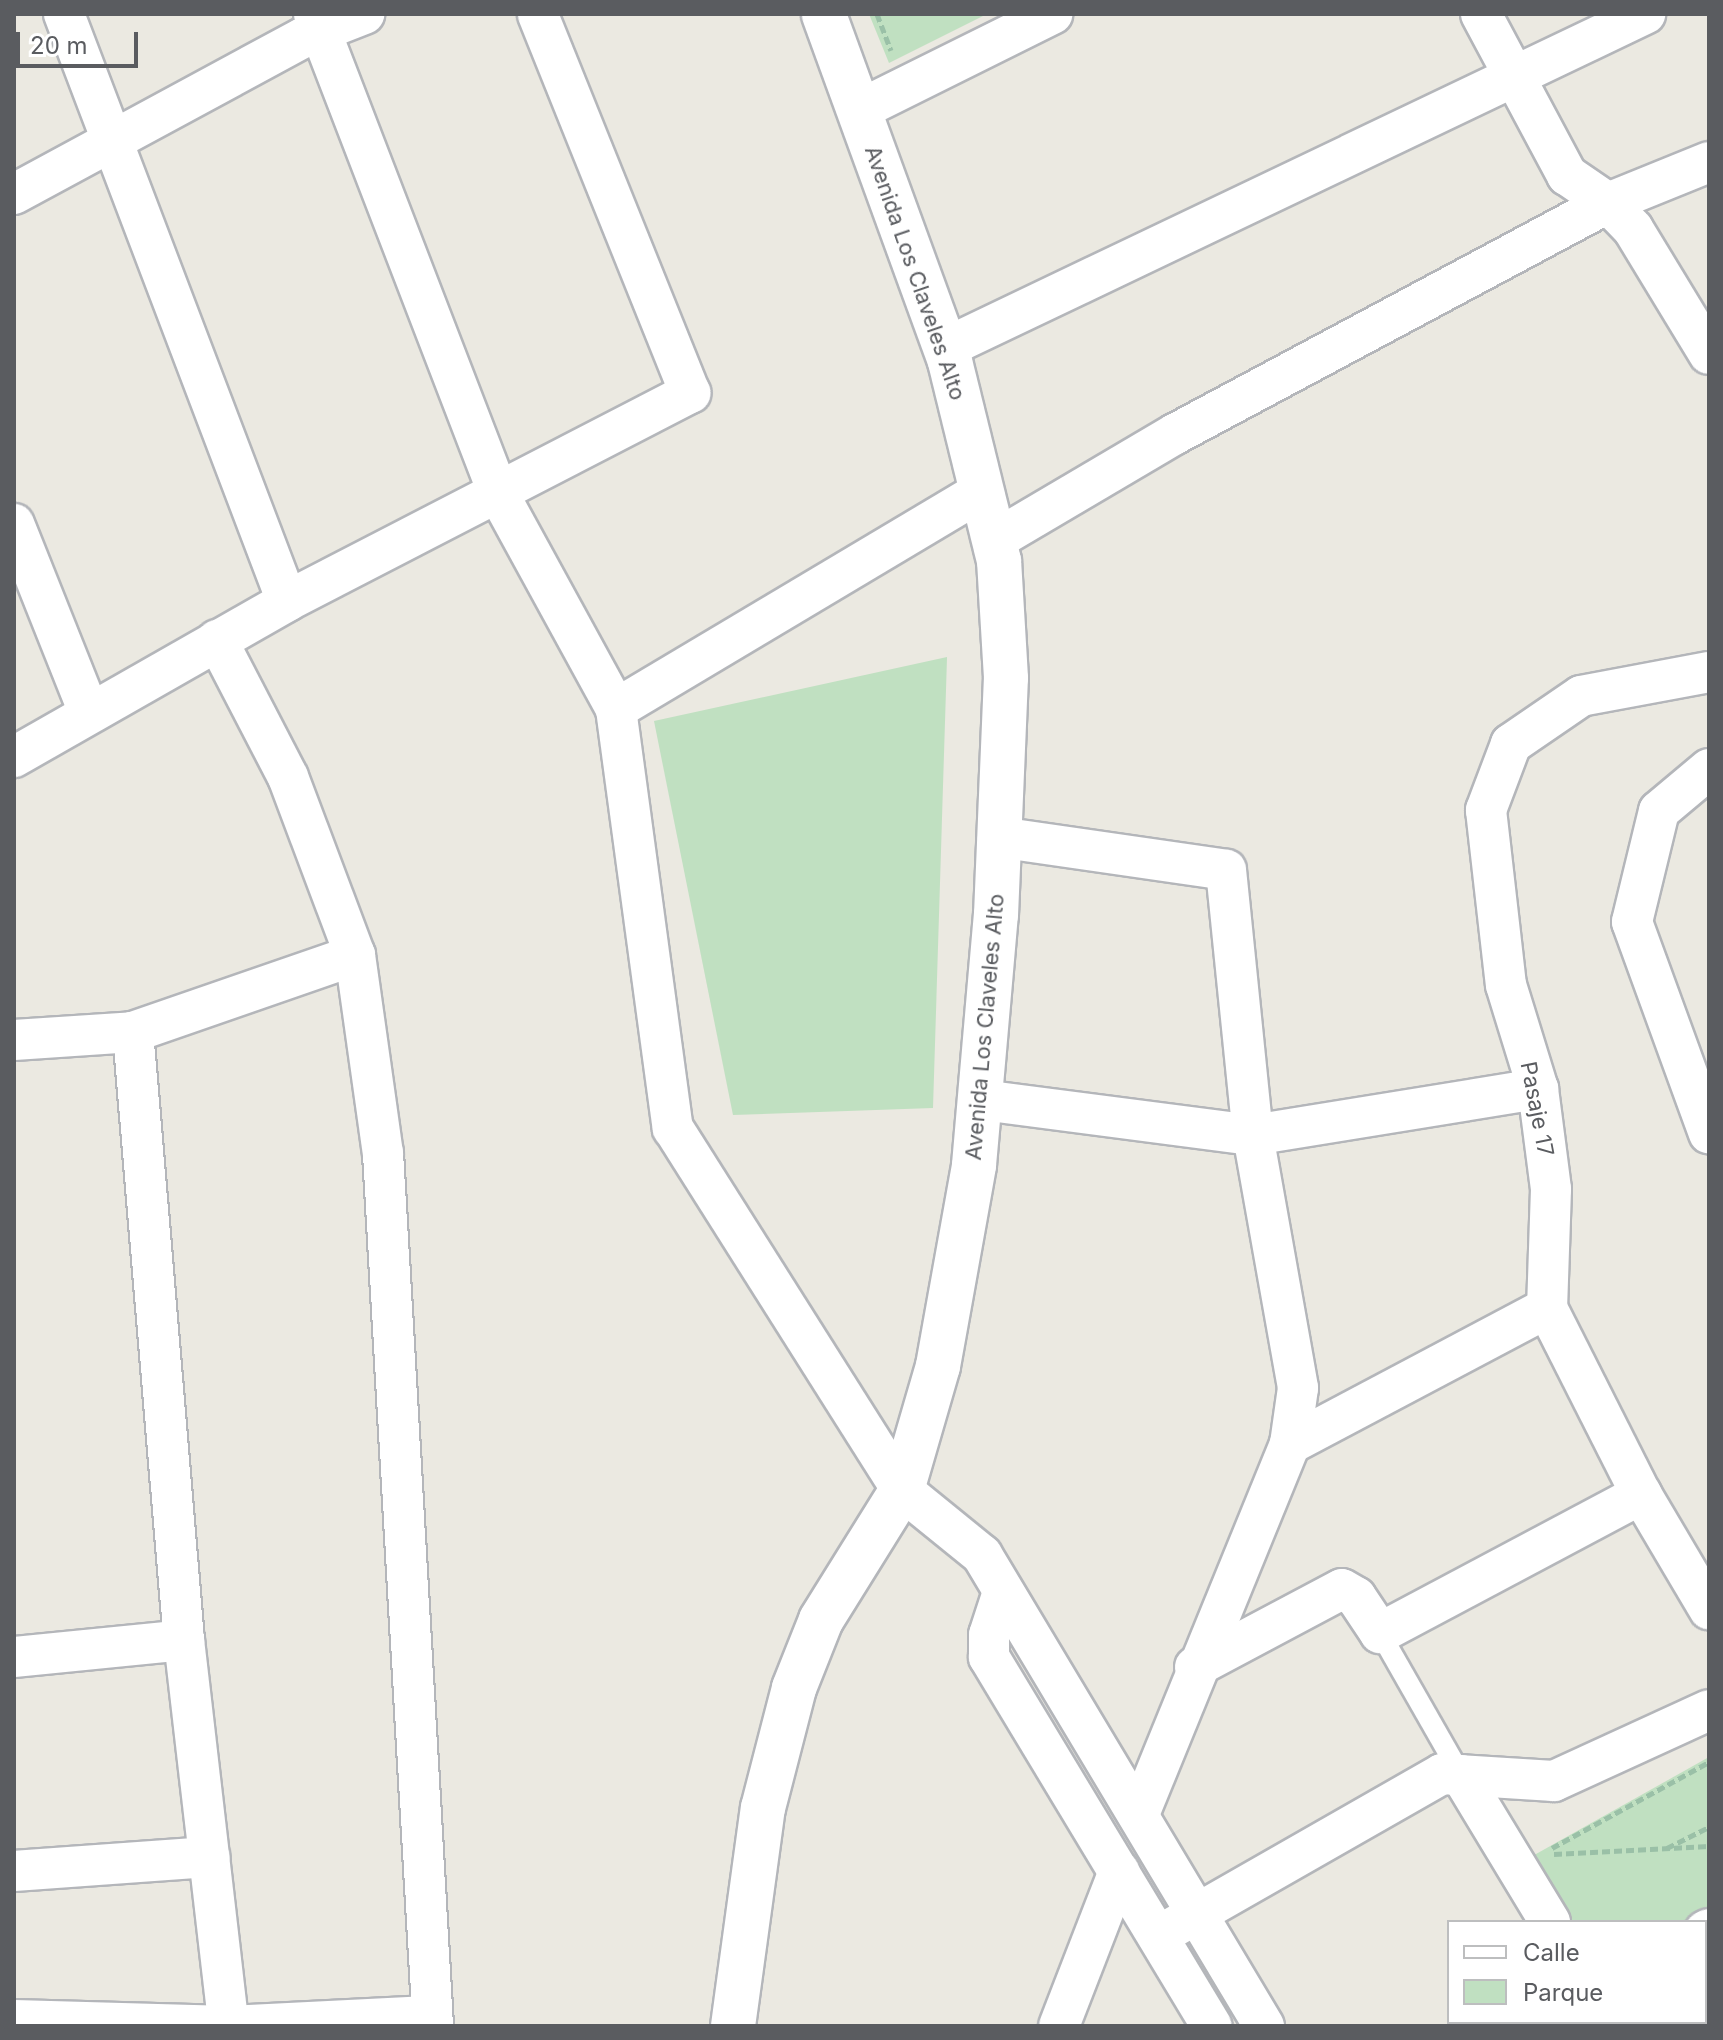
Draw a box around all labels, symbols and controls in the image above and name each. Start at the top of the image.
scale bar [20,16,142,66]
text: 20 m [30,31,88,60]
street label: Avenida Los Claveles Alto [859,142,971,404]
street label: Avenida Los Claveles Alto [960,893,1010,1161]
street label: Pasaje 17 [1515,1059,1559,1159]
legend [1447,1920,1707,2024]
text: Calle [1523,1938,1580,1967]
text: Parque [1523,1978,1603,2007]

